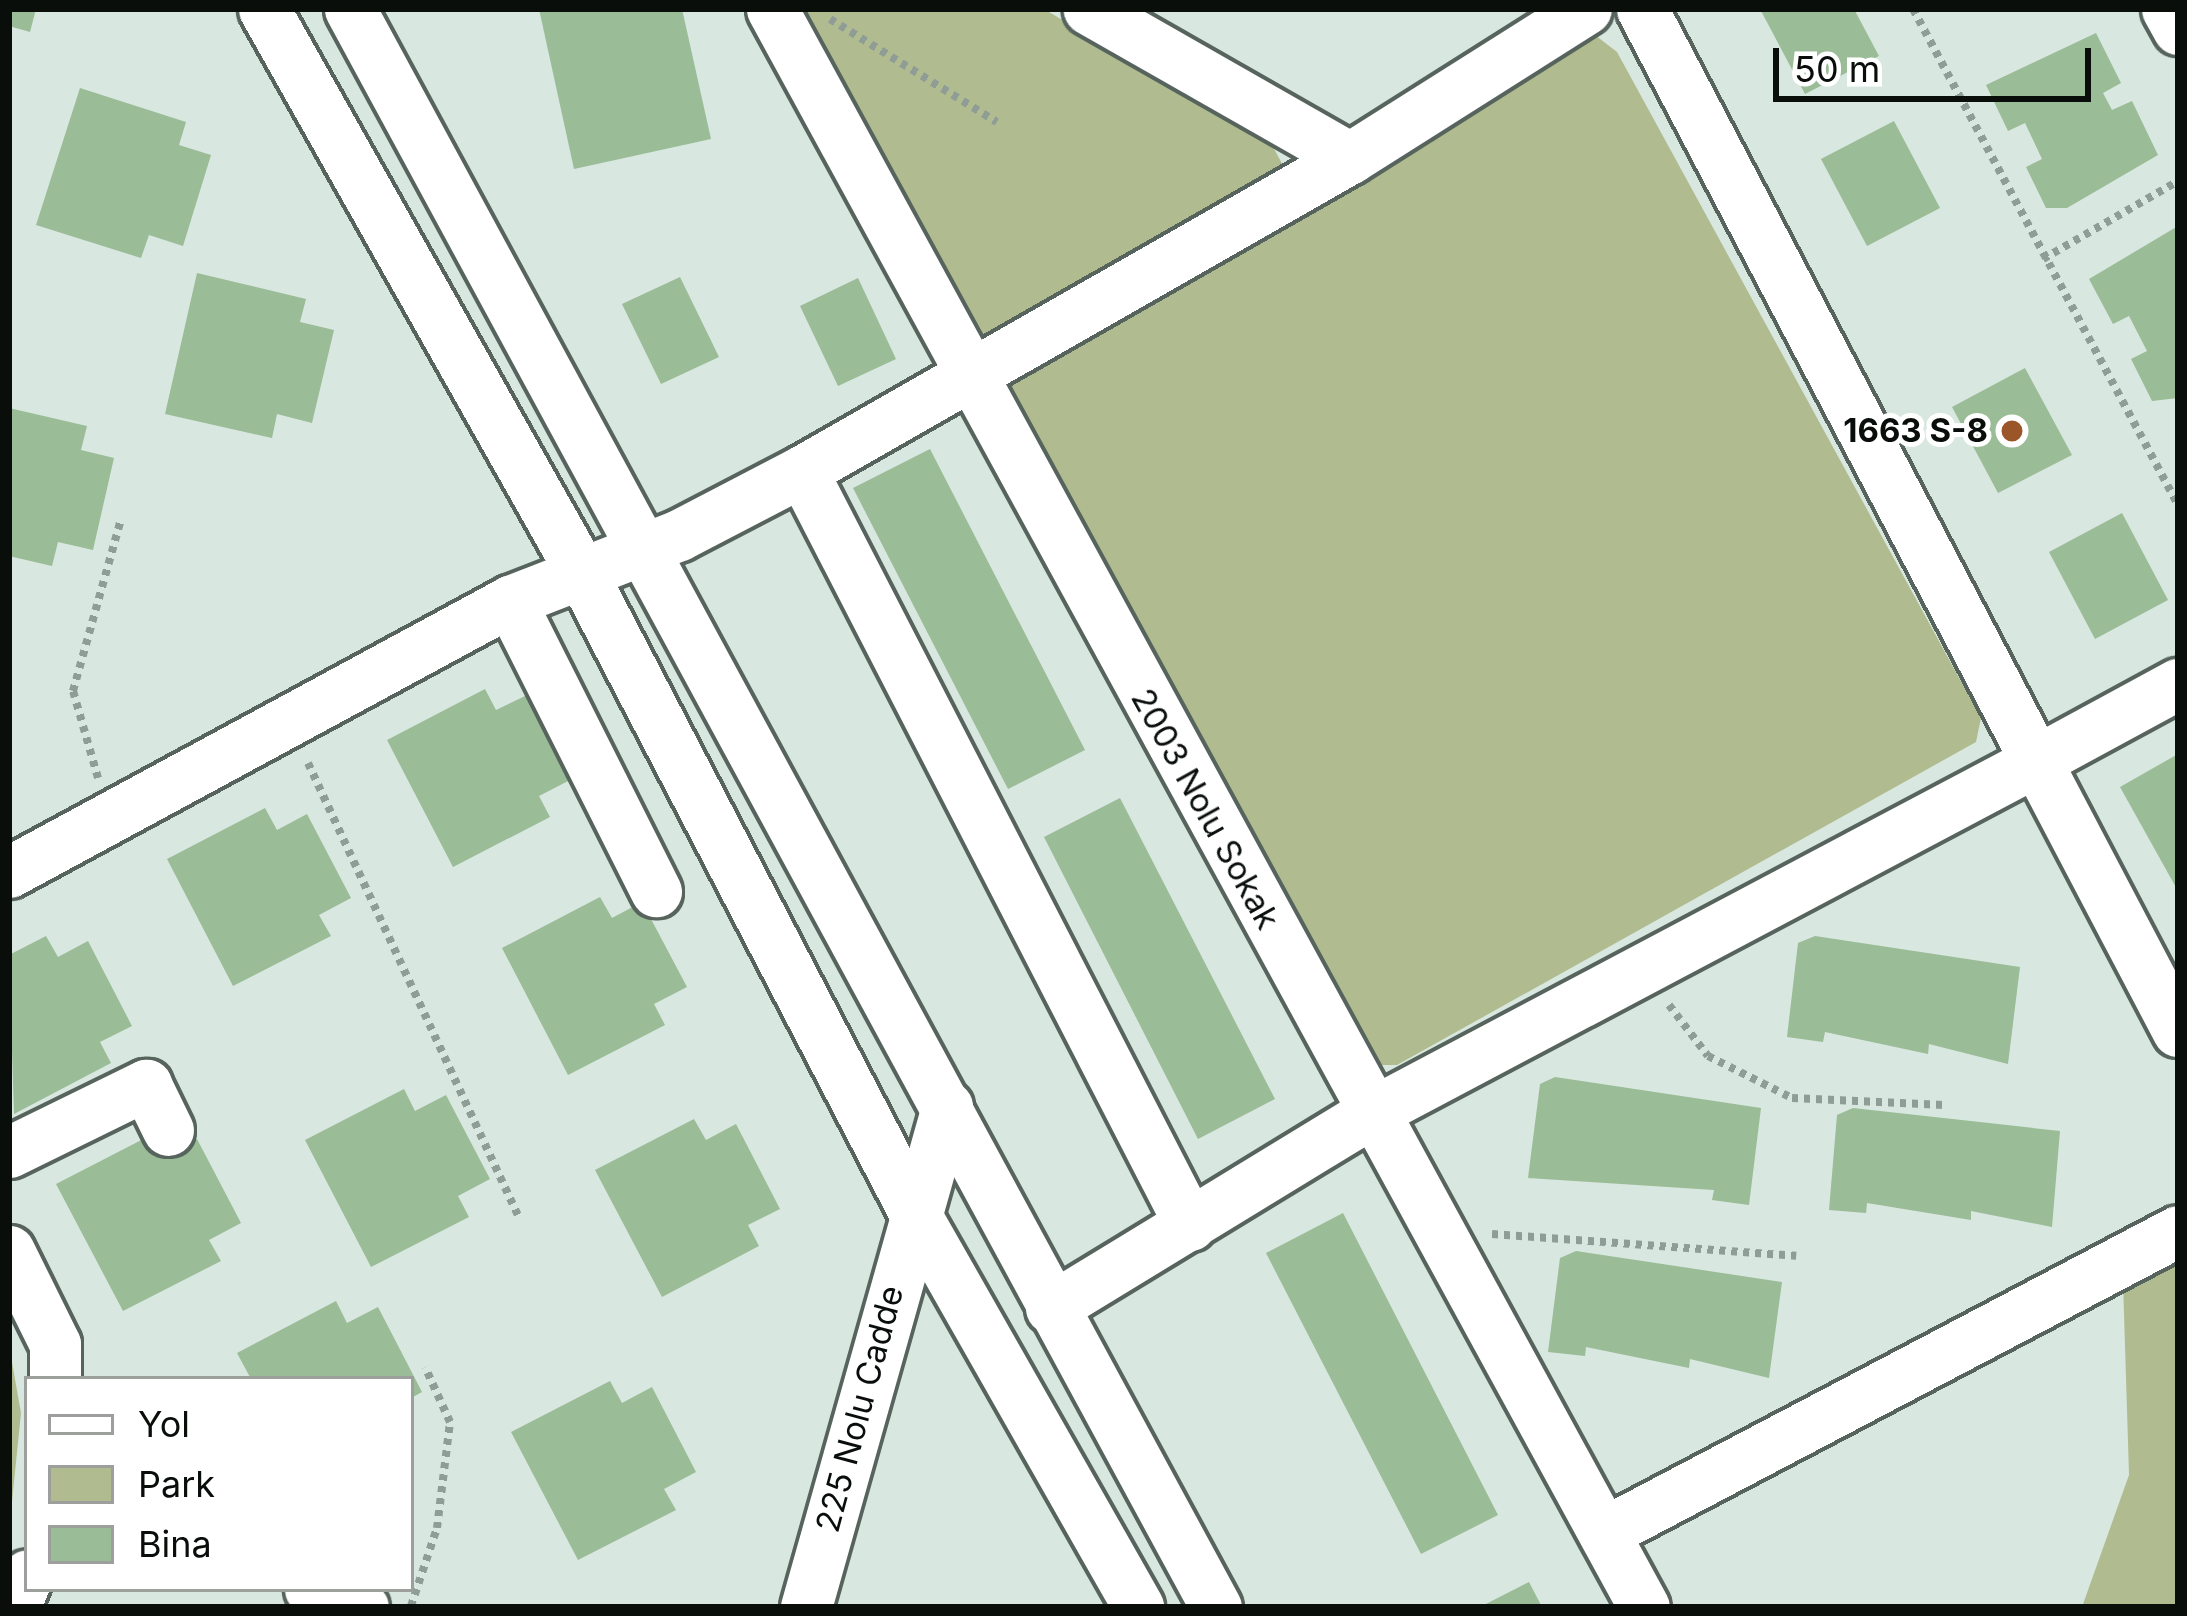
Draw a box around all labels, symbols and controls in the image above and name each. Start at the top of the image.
scale bar [1779,24,2097,98]
text: 50 m [1794,47,1880,91]
place label: 1663 S-8 [1843,411,1988,451]
marker: 1663 S-8 [1999,418,2025,444]
street label: 2003 Nolu Sokak [1123,682,1287,936]
street label: 225 Nolu Cadde [808,1282,912,1536]
legend [24,1376,414,1592]
text: Yol [138,1402,190,1446]
text: Park [138,1462,215,1506]
text: Bina [138,1522,212,1566]

